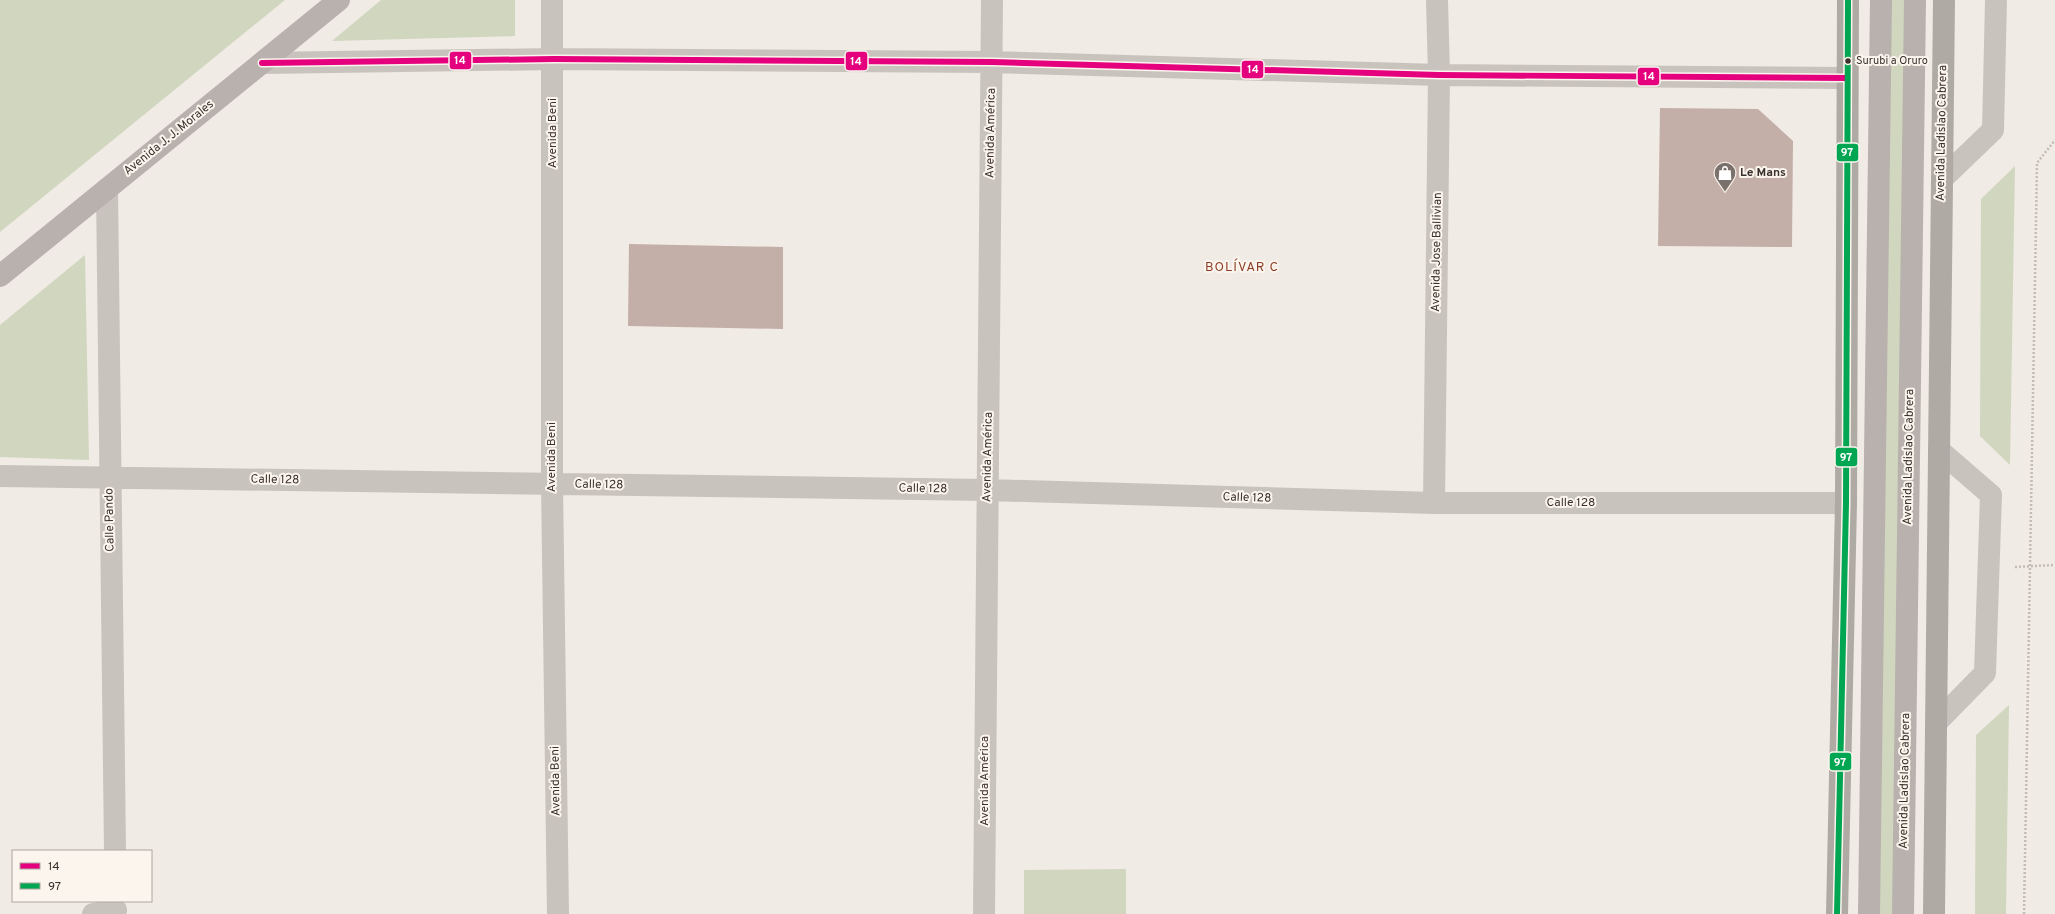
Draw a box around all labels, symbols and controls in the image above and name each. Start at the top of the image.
line badge: 14 [449,51,472,70]
line badge: 14 [845,51,868,71]
text: 14 [454,54,466,68]
place label: Surubi a Oruro [1856,54,1928,68]
text: 14 [850,55,862,69]
marker: Surubi a Oruro [1843,56,1853,66]
line badge: 14 [1241,60,1264,79]
text: 14 [1247,63,1259,77]
street label: Avenida Ladislao Cabrera [1933,65,1951,201]
line badge: 14 [1637,67,1660,86]
text: 14 [1643,70,1655,84]
street label: Avenida América [982,88,1000,178]
street label: Avenida J. J. Morales [121,97,217,179]
street label: Avenida Beni [545,98,561,168]
line badge: 97 [1836,143,1859,162]
text: 97 [1841,146,1853,160]
shop icon: Le Mans [1712,160,1738,193]
place label: Le Mans [1740,165,1786,181]
street label: Avenida Jose Ballivian [1428,192,1446,312]
district label: BOLÍVAR C [1205,258,1279,276]
street label: Avenida Ladislao Cabrera [1900,389,1918,525]
street label: Avenida América [979,412,997,502]
street label: Avenida Beni [544,422,560,492]
line badge: 97 [1835,447,1858,467]
text: 97 [1840,451,1852,465]
street label: Calle 128 [250,472,300,488]
street label: Calle 128 [574,477,624,493]
street label: Calle 128 [898,481,948,497]
street label: Calle Pando [101,488,119,552]
street label: Calle 128 [1222,489,1272,507]
street label: Calle 128 [1547,495,1595,511]
street label: Avenida Ladislao Cabrera [1896,713,1914,849]
street label: Avenida América [977,736,993,826]
street label: Avenida Beni [547,746,565,816]
line badge: 97 [1829,752,1852,771]
text: 97 [1834,756,1846,770]
legend [12,850,152,902]
text: 14 [48,859,60,875]
text: 97 [48,879,61,895]

